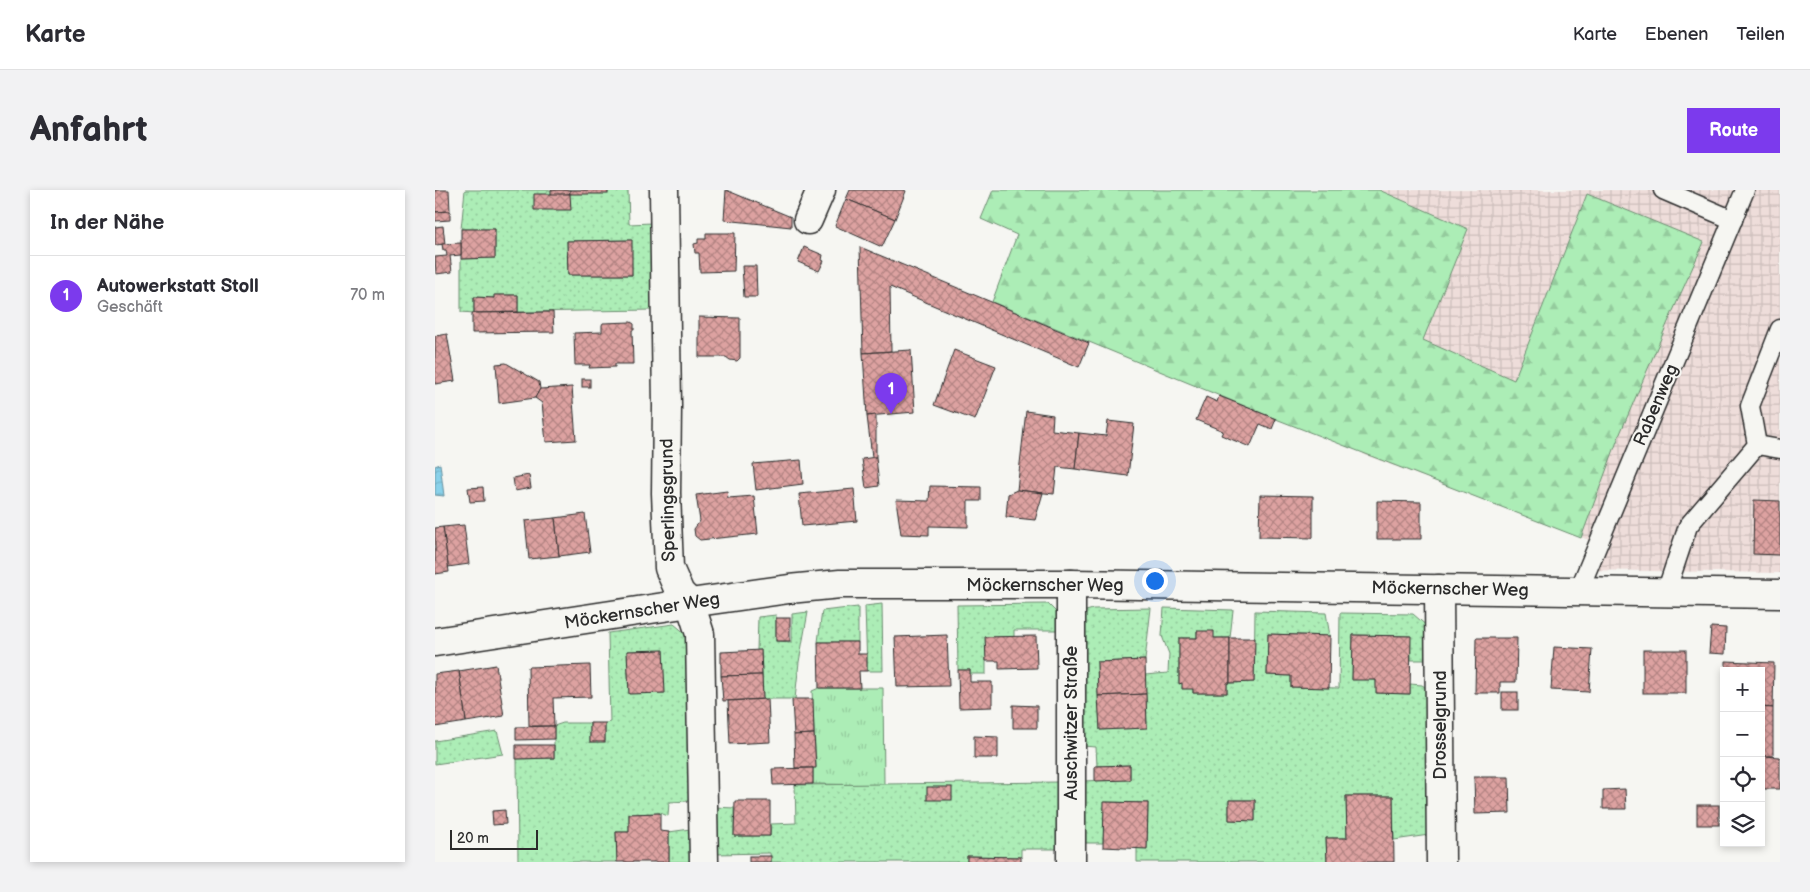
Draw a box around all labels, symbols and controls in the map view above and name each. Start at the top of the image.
text: Karte [25,20,86,49]
text: Karte [1573,24,1617,45]
text: Ebenen [1645,24,1708,45]
text: Teilen [1736,24,1785,45]
button: Route [1687,108,1780,153]
text: Anfahrt [30,109,148,152]
text: In der Nähe [50,210,164,235]
text: Autowerkstatt Stoll [97,275,259,298]
text: 1 [63,286,69,305]
text: 70 m [350,286,385,305]
text: Geschäft [97,298,163,317]
street label: Rabenweg [1629,361,1683,449]
pin: 1 [875,373,907,414]
street label: Sperlingsgrund [656,438,680,562]
your location [1142,568,1168,594]
street label: Möckernscher Weg [966,575,1124,596]
street label: Möckernscher Weg [1371,577,1529,601]
street label: Möckernscher Weg [563,588,721,634]
street label: Auschwitzer Straße [1061,645,1082,800]
map controls [1720,667,1765,847]
button: + [1720,667,1765,712]
street label: Drosselgrund [1430,670,1451,780]
button: − [1720,712,1765,757]
button: locate [1720,757,1765,802]
button: layers [1720,802,1765,847]
scale bar [450,827,537,850]
text: 20 m [457,830,489,847]

